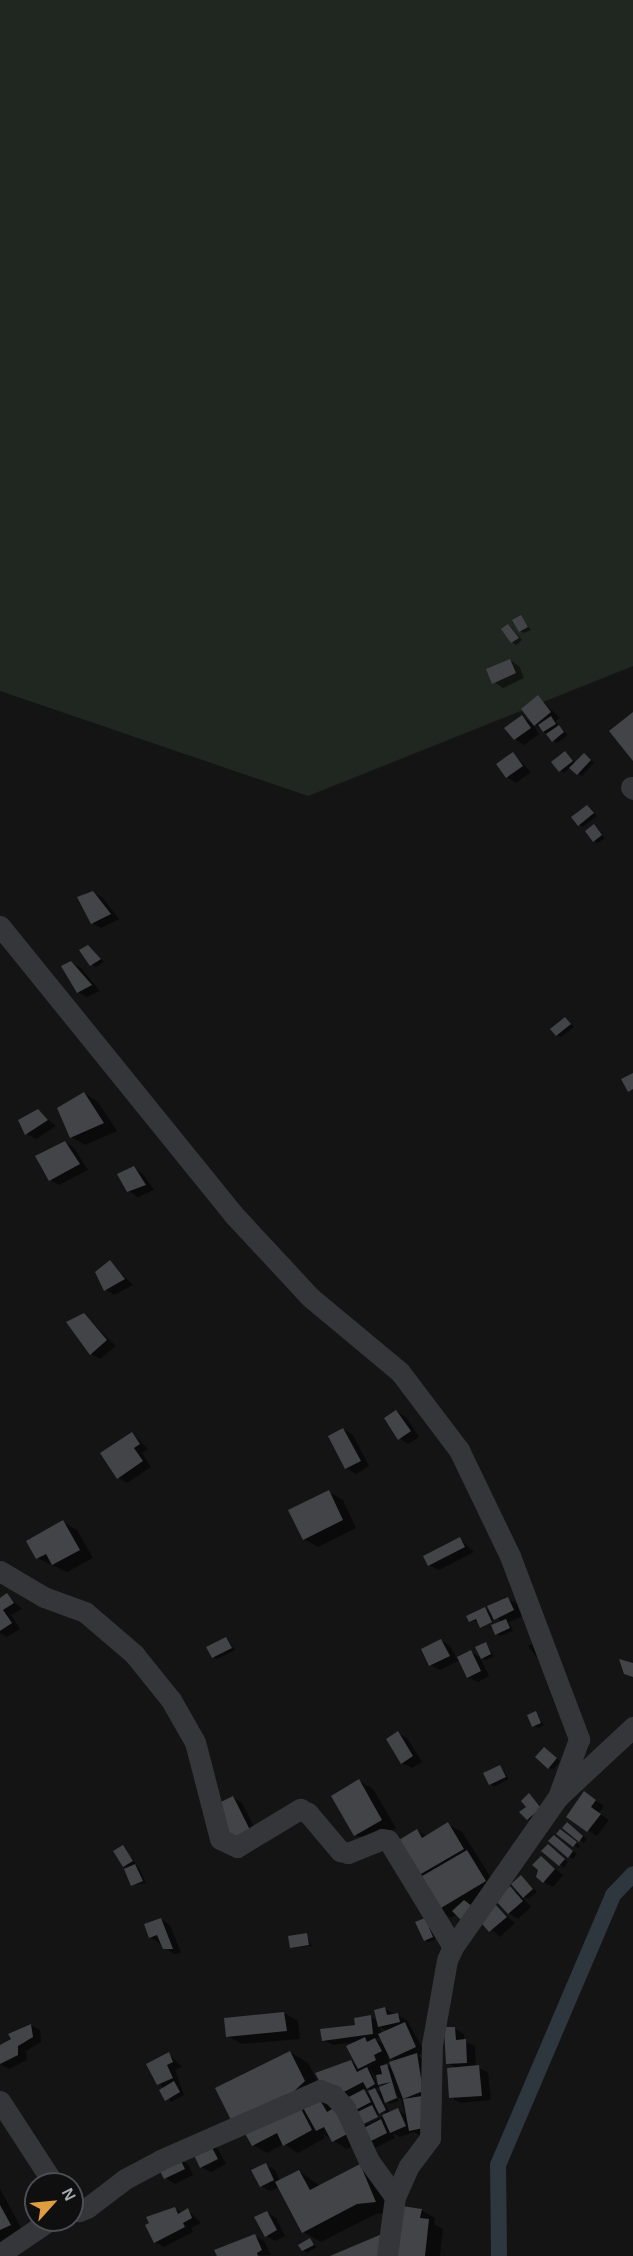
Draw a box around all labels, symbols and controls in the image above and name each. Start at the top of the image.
north arrow [24,2172,84,2232]
text: N [59,2185,79,2204]

